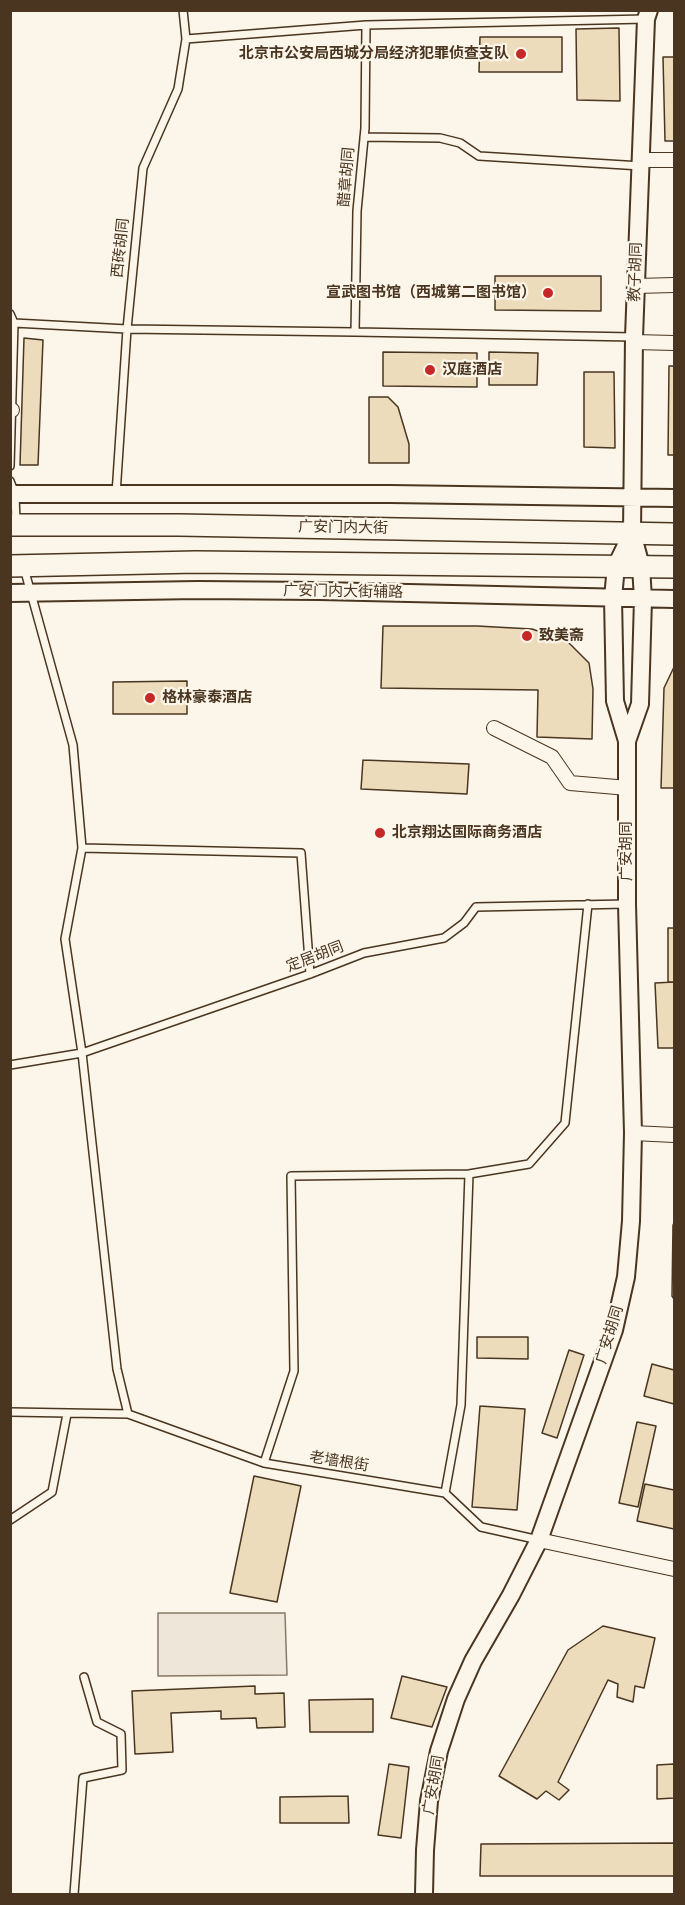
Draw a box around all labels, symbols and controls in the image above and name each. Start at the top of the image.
place label: 北京市公安局西城分局经济犯罪侦查支队 [239,45,509,63]
marker: 北京市公安局西城分局经济犯罪侦查支队 [514,47,528,61]
street label: 醋章胡同 [335,146,359,208]
street label: 西砖胡同 [109,217,133,279]
street label: 教子胡同 [626,242,646,302]
place label: 宣武图书馆（西城第二图书馆） [326,284,536,302]
marker: 宣武图书馆（西城第二图书馆） [541,286,555,300]
place label: 汉庭酒店 [442,361,502,379]
marker: 汉庭酒店 [423,363,437,377]
street label: 广安门内大街 [298,518,388,538]
street label: 广安门内大街辅路 [283,582,403,602]
place label: 致美斋 [539,627,584,645]
marker: 致美斋 [520,629,534,643]
place label: 格林豪泰酒店 [162,689,252,707]
marker: 格林豪泰酒店 [143,691,157,705]
street label: 广安胡同 [618,821,636,881]
place label: 北京翔达国际商务酒店 [392,824,542,842]
marker: 北京翔达国际商务酒店 [373,826,387,840]
street label: 定居胡同 [284,938,346,976]
street label: 广安胡同 [593,1304,627,1366]
street label: 老墙根街 [308,1448,370,1476]
street label: 广安胡同 [420,1754,448,1816]

